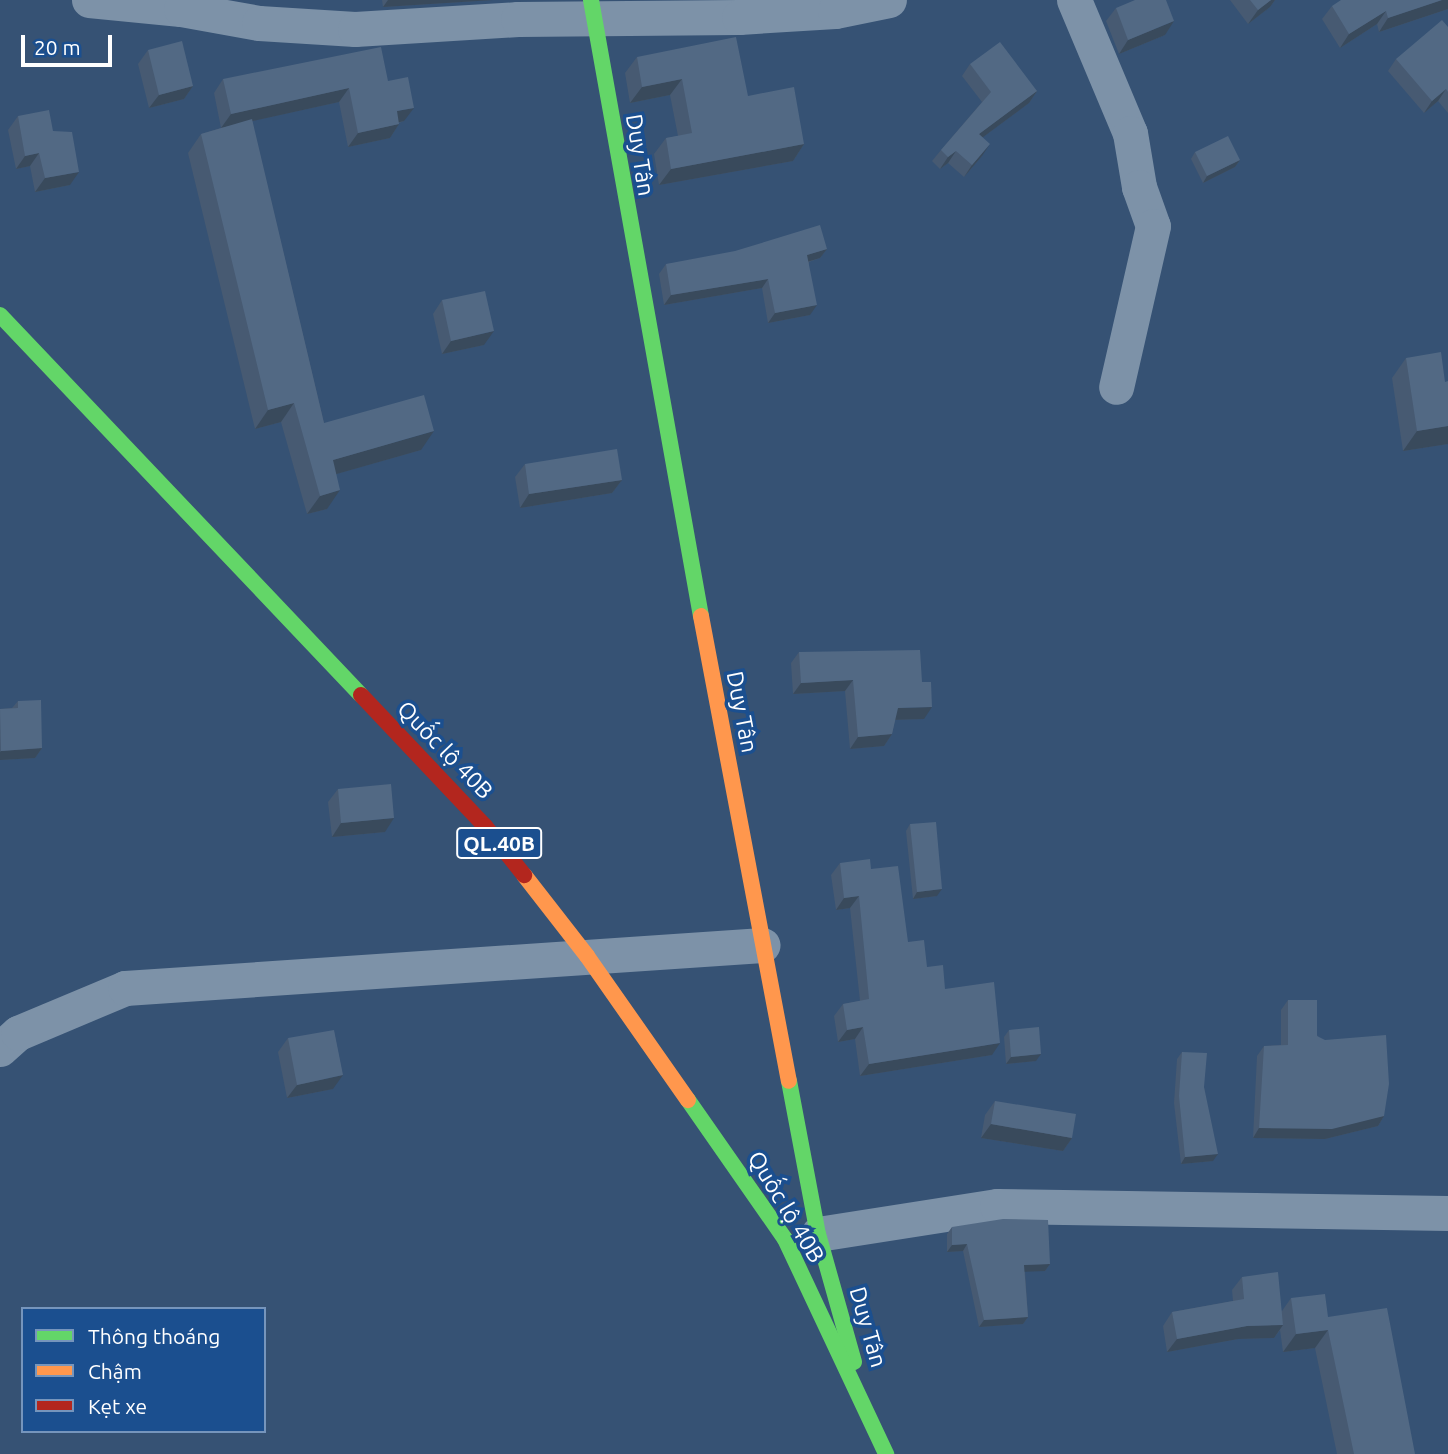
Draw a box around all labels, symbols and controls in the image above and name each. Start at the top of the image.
scale bar [24,21,116,65]
text: 20 m [34,35,81,59]
street label: Duy Tân [620,112,660,198]
street label: Duy Tân [721,669,763,755]
street label: Quốc lộ 40B [391,695,499,805]
road number: QL.40B [455,826,543,860]
street label: Quốc lộ 40B [742,1146,830,1268]
street label: Duy Tân [843,1284,893,1370]
legend [21,1307,266,1433]
text: Thông thoáng [88,1324,220,1348]
text: Chậm [88,1359,142,1383]
text: Kẹt xe [88,1394,147,1418]

